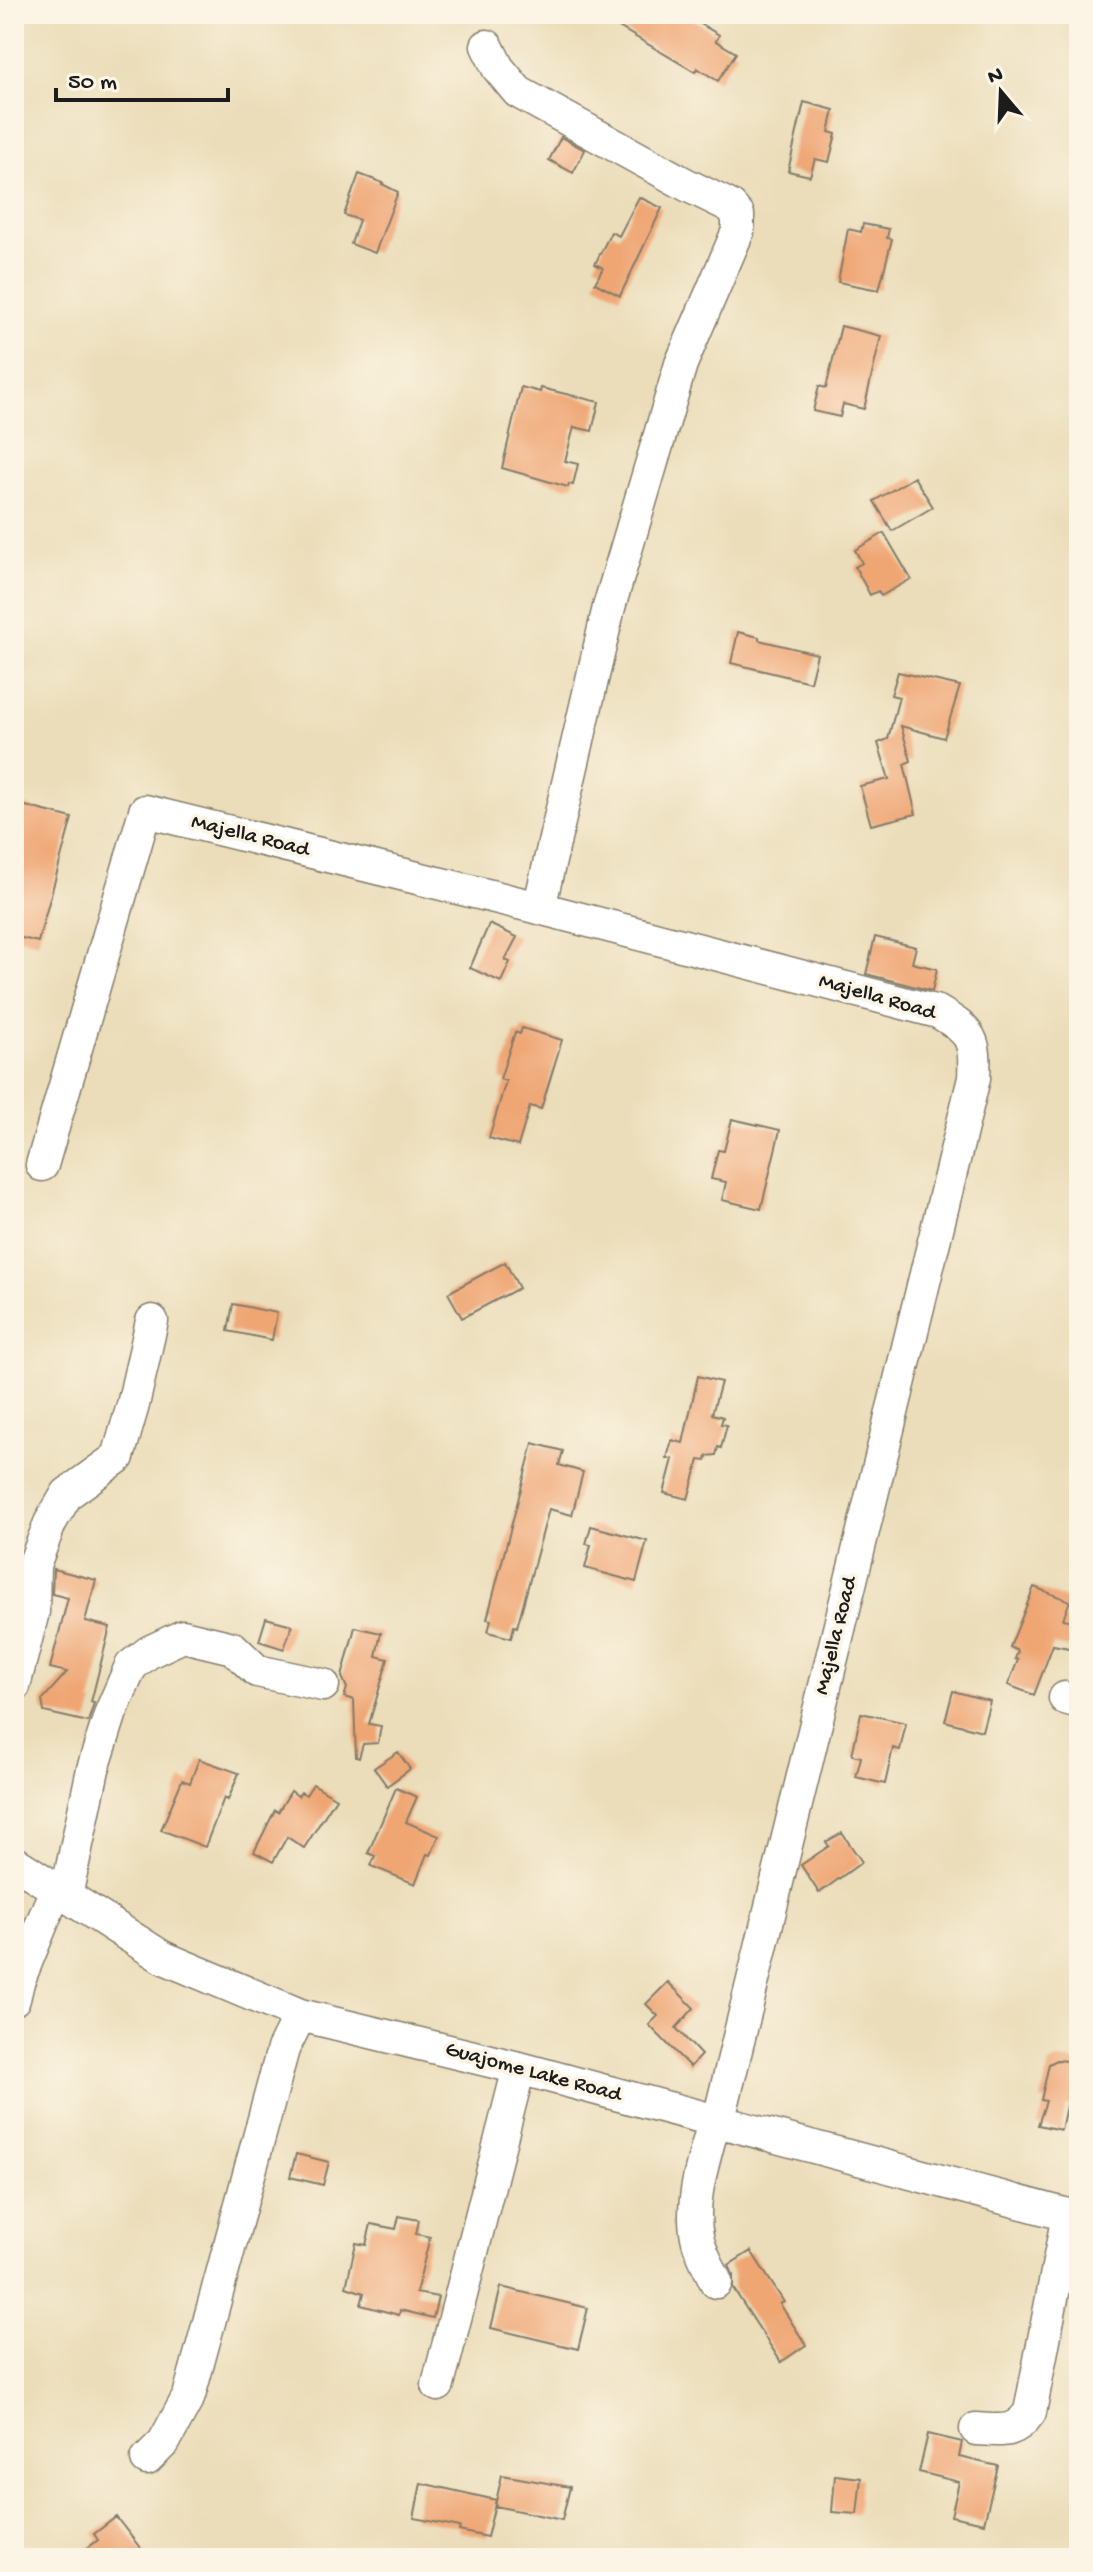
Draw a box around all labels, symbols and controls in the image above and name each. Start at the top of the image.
scale bar [56,52,228,102]
north arrow [961,52,1041,132]
text: N [985,62,1007,92]
text: 50 m [68,69,117,98]
street label: Majella Road [188,810,314,865]
street label: Majella Road [816,969,940,1028]
street label: Majella Road [810,1572,865,1698]
street label: Guajome Lake Road [442,2037,626,2110]

